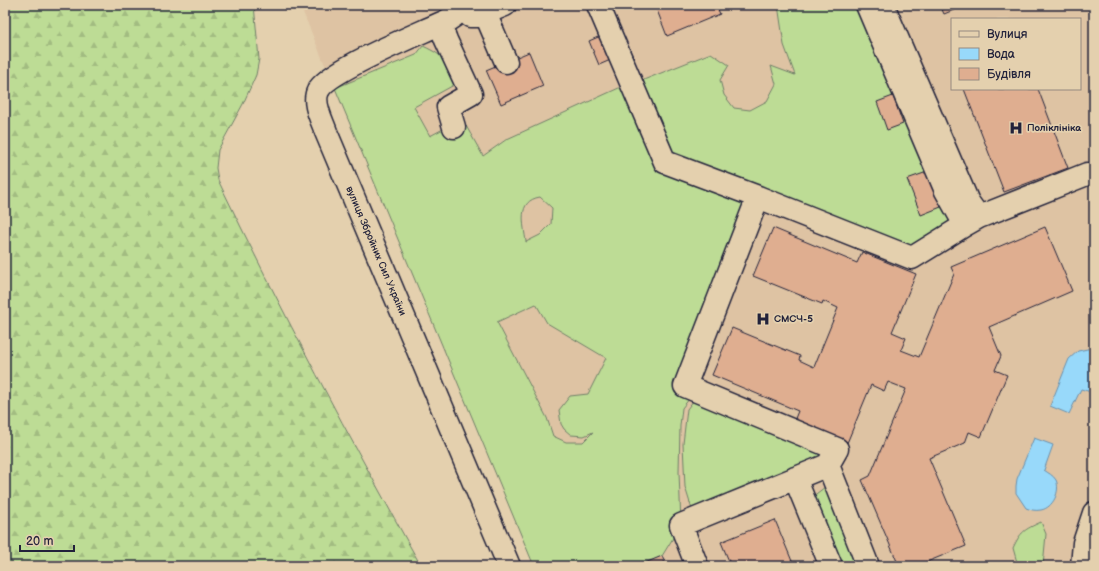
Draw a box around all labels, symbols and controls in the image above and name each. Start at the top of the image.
legend [951,18,1081,90]
text: Вулиця [987,27,1028,42]
text: Вода [987,47,1015,62]
text: Будівля [987,67,1031,82]
hospital icon: Поліклініка [1008,120,1024,136]
place label: Поліклініка [1027,122,1081,134]
street label: вулиця Збройних Сил України [343,185,409,317]
hospital icon: СМСЧ-5 [755,311,771,327]
place label: СМСЧ-5 [774,313,813,325]
scale bar [20,527,74,553]
text: 20 m [26,534,53,549]

